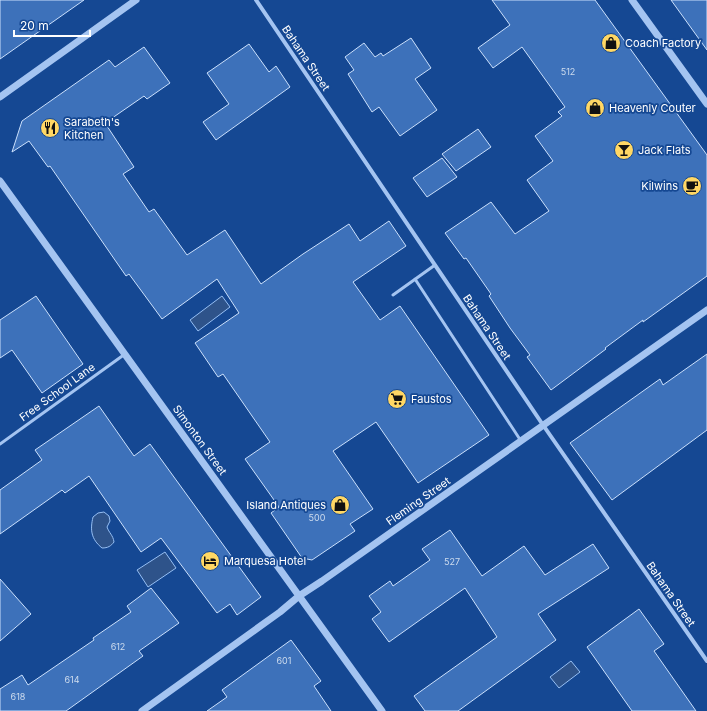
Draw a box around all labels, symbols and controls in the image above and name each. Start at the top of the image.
scale bar [14,12,90,38]
text: 20 m [20,18,49,33]
street label: Bahama Street [279,23,333,94]
shop icon: Coach Factory [600,32,622,54]
place label: Coach Factory [625,36,701,50]
house number: 512 [561,66,575,77]
shop icon: Heavenly Couter [584,97,606,119]
place label: Heavenly Couter [609,101,696,115]
place label: Sarabeth's Kitchen [64,115,120,142]
restaurant icon: Sarabeth's Kitchen [39,117,61,139]
bar icon: Jack Flats [613,139,635,161]
place label: Jack Flats [638,143,691,157]
cafe icon: Kilwins [681,175,703,197]
place label: Kilwins [641,179,678,193]
street label: Bahama Street [460,292,514,363]
street label: Free School Lane [16,360,98,424]
supermarket icon: Faustos [386,388,408,410]
place label: Faustos [411,392,452,406]
street label: Simonton Street [170,402,230,478]
street label: Fleming Street [383,473,453,528]
shop icon: Island Antiques [329,494,351,516]
place label: Island Antiques [246,498,326,512]
house number: 500 [309,512,326,523]
hotel icon: Marquesa Hotel [199,550,221,572]
place label: Marquesa Hotel [224,554,306,568]
house number: 527 [444,556,460,567]
street label: Bahama Street [643,559,699,629]
house number: 612 [111,641,125,652]
house number: 601 [277,655,291,666]
house number: 614 [64,674,80,685]
house number: 618 [11,691,26,702]

